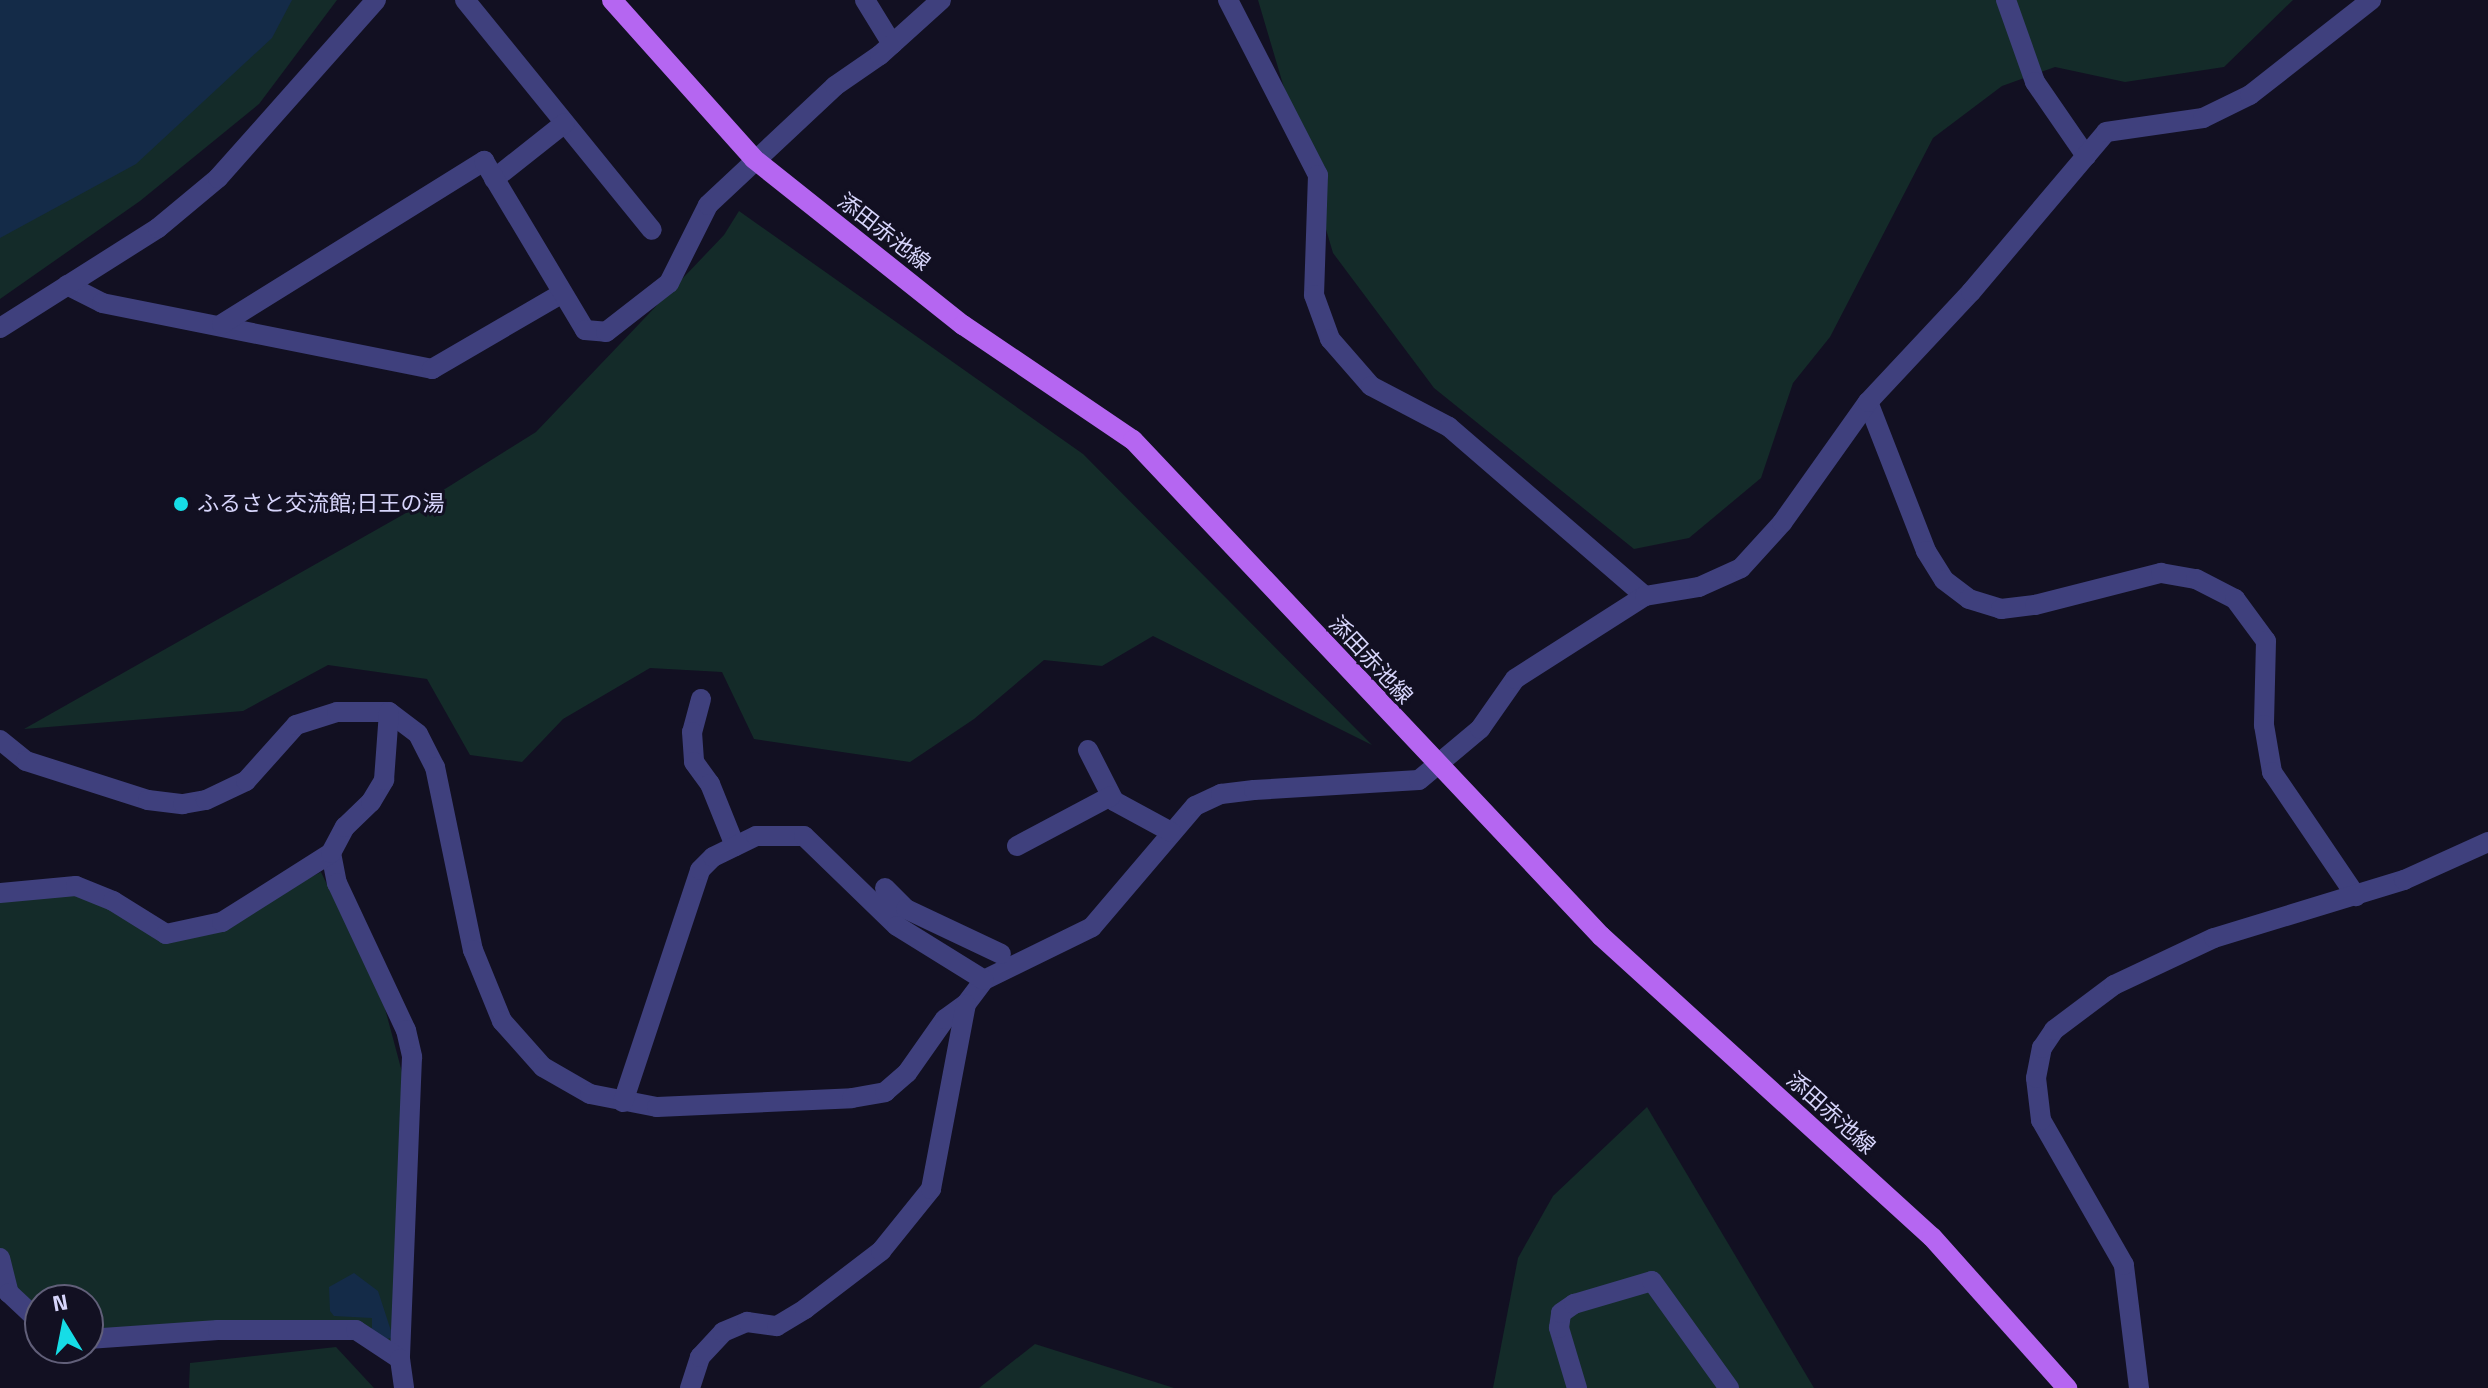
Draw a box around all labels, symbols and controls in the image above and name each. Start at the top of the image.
street label: 添田赤池線 [833,188,935,276]
place label: ふるさと交流館;日王の湯 [197,491,444,517]
marker: ふるさと交流館;日王の湯 [172,495,190,513]
street label: 添田赤池線 [1324,611,1418,709]
street label: 添田赤池線 [1781,1066,1881,1160]
north arrow [24,1284,104,1364]
text: N [50,1284,71,1320]

